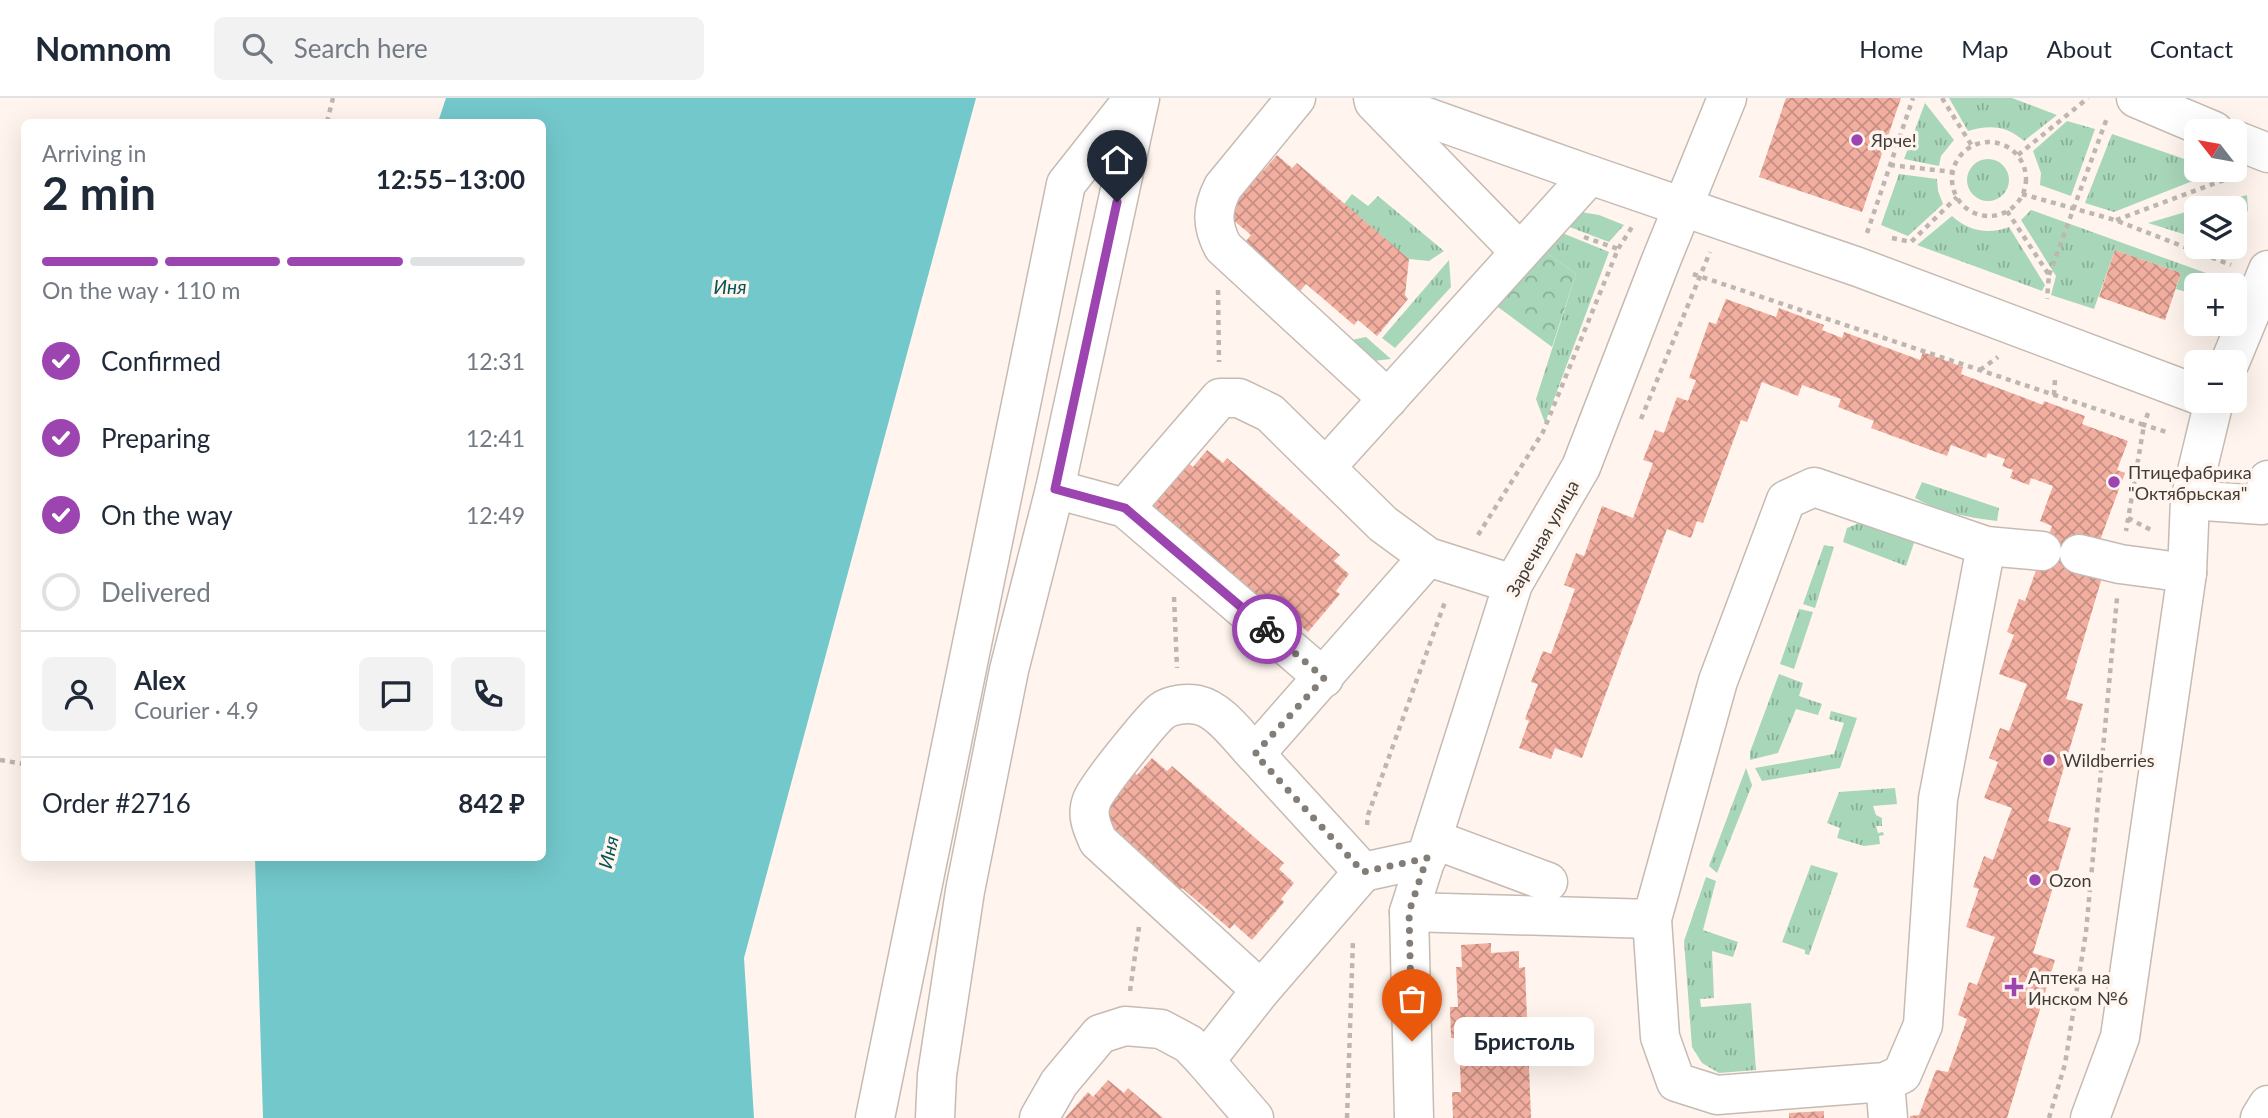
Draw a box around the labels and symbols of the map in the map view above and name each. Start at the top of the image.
north arrow [2184,119,2247,182]
place label: Ярче! [1870,129,1917,151]
pin [1087,130,1147,202]
marker: Ярче! [1849,132,1865,148]
water label: Иня [714,275,746,298]
place label: Птицефабрика "Октябрьская" [2128,461,2252,504]
marker: Птицефабрика "Октябрьская" [2106,474,2122,490]
street label: Заречная улица [1501,476,1583,600]
courier [1232,594,1302,664]
place label: Wildberries [2063,749,2155,771]
marker: Wildberries [2041,752,2057,768]
water label: Иня [593,833,623,871]
place label: Ozon [2049,869,2091,891]
marker: Ozon [2027,872,2043,888]
place label: Аптека на Инском №6 [2028,966,2128,1009]
pin [1382,969,1442,1041]
marker: Аптека на Инском №6 [2006,979,2022,995]
callout: Бристоль [1454,1016,1594,1066]

